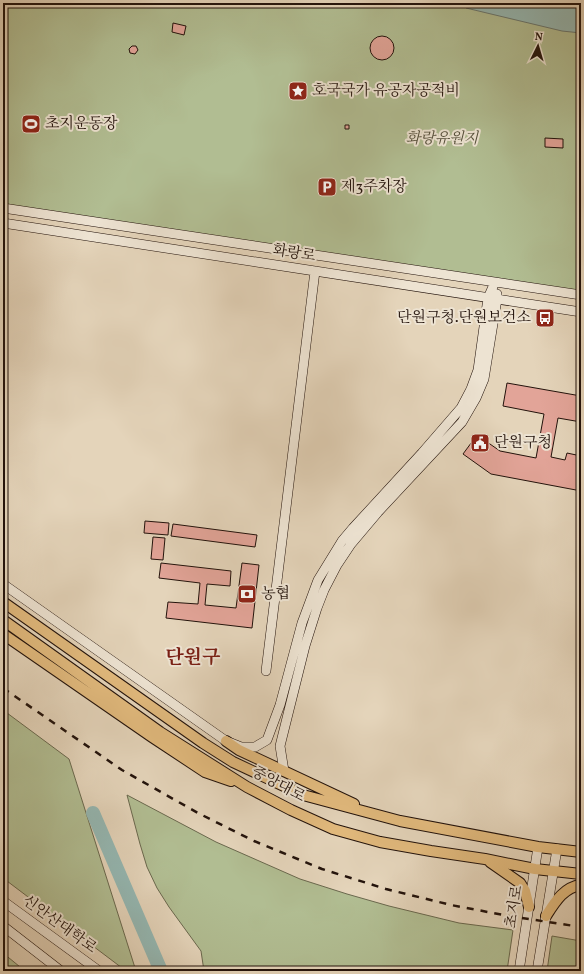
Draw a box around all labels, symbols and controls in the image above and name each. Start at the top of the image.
north arrow [518,26,558,66]
text: N [534,30,543,45]
place icon: 호국국가 유공자공적비 [287,80,309,102]
place label: 호국국가 유공자공적비 [312,81,460,102]
sports icon: 초지운동장 [20,113,42,135]
place label: 초지운동장 [45,114,118,135]
park label: 화랑유원지 [406,129,480,150]
parking icon: 제3주차장 [316,176,338,198]
place label: 제3주차장 [341,177,407,198]
street label: 화랑로 [271,240,318,268]
bus stop icon: 단원구청.단원보건소 [534,307,556,329]
place label: 단원구청.단원보건소 [397,308,532,329]
public building icon: 단원구청 [469,432,491,454]
place label: 단원구청 [494,433,552,454]
bank icon: 농협 [236,583,258,605]
place label: 농협 [261,584,290,605]
district label: 단원구 [165,645,221,671]
street label: 중앙대로 [247,762,309,808]
street label: 초지로 [501,883,529,930]
street label: 신안산대학로 [18,891,101,959]

